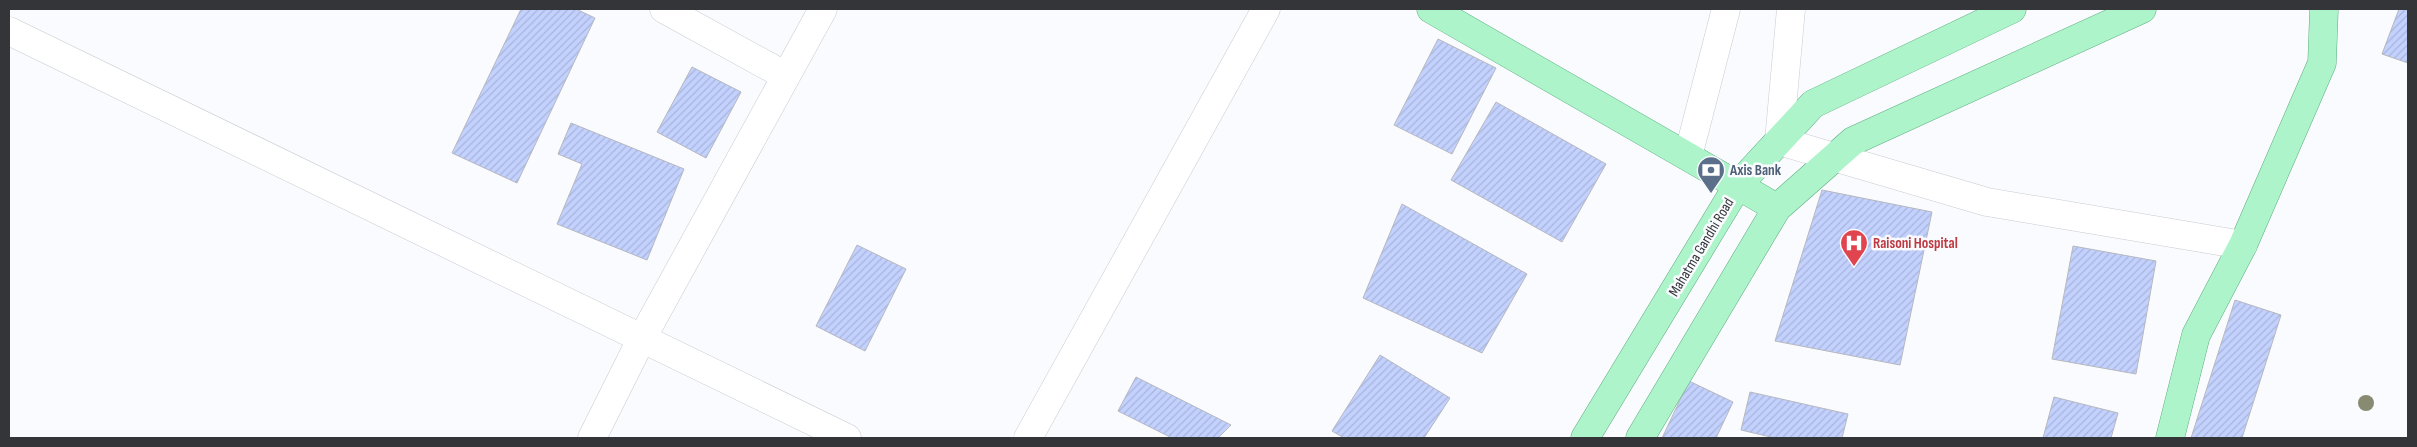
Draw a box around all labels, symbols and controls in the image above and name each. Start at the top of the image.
bank icon: Axis Bank [1696,155,1726,194]
place label: Axis Bank [1729,161,1782,180]
street label: Mahatma Gandhi Road [1665,194,1738,300]
hospital icon: Raisoni Hospital [1839,228,1869,267]
place label: Raisoni Hospital [1873,234,1958,253]

